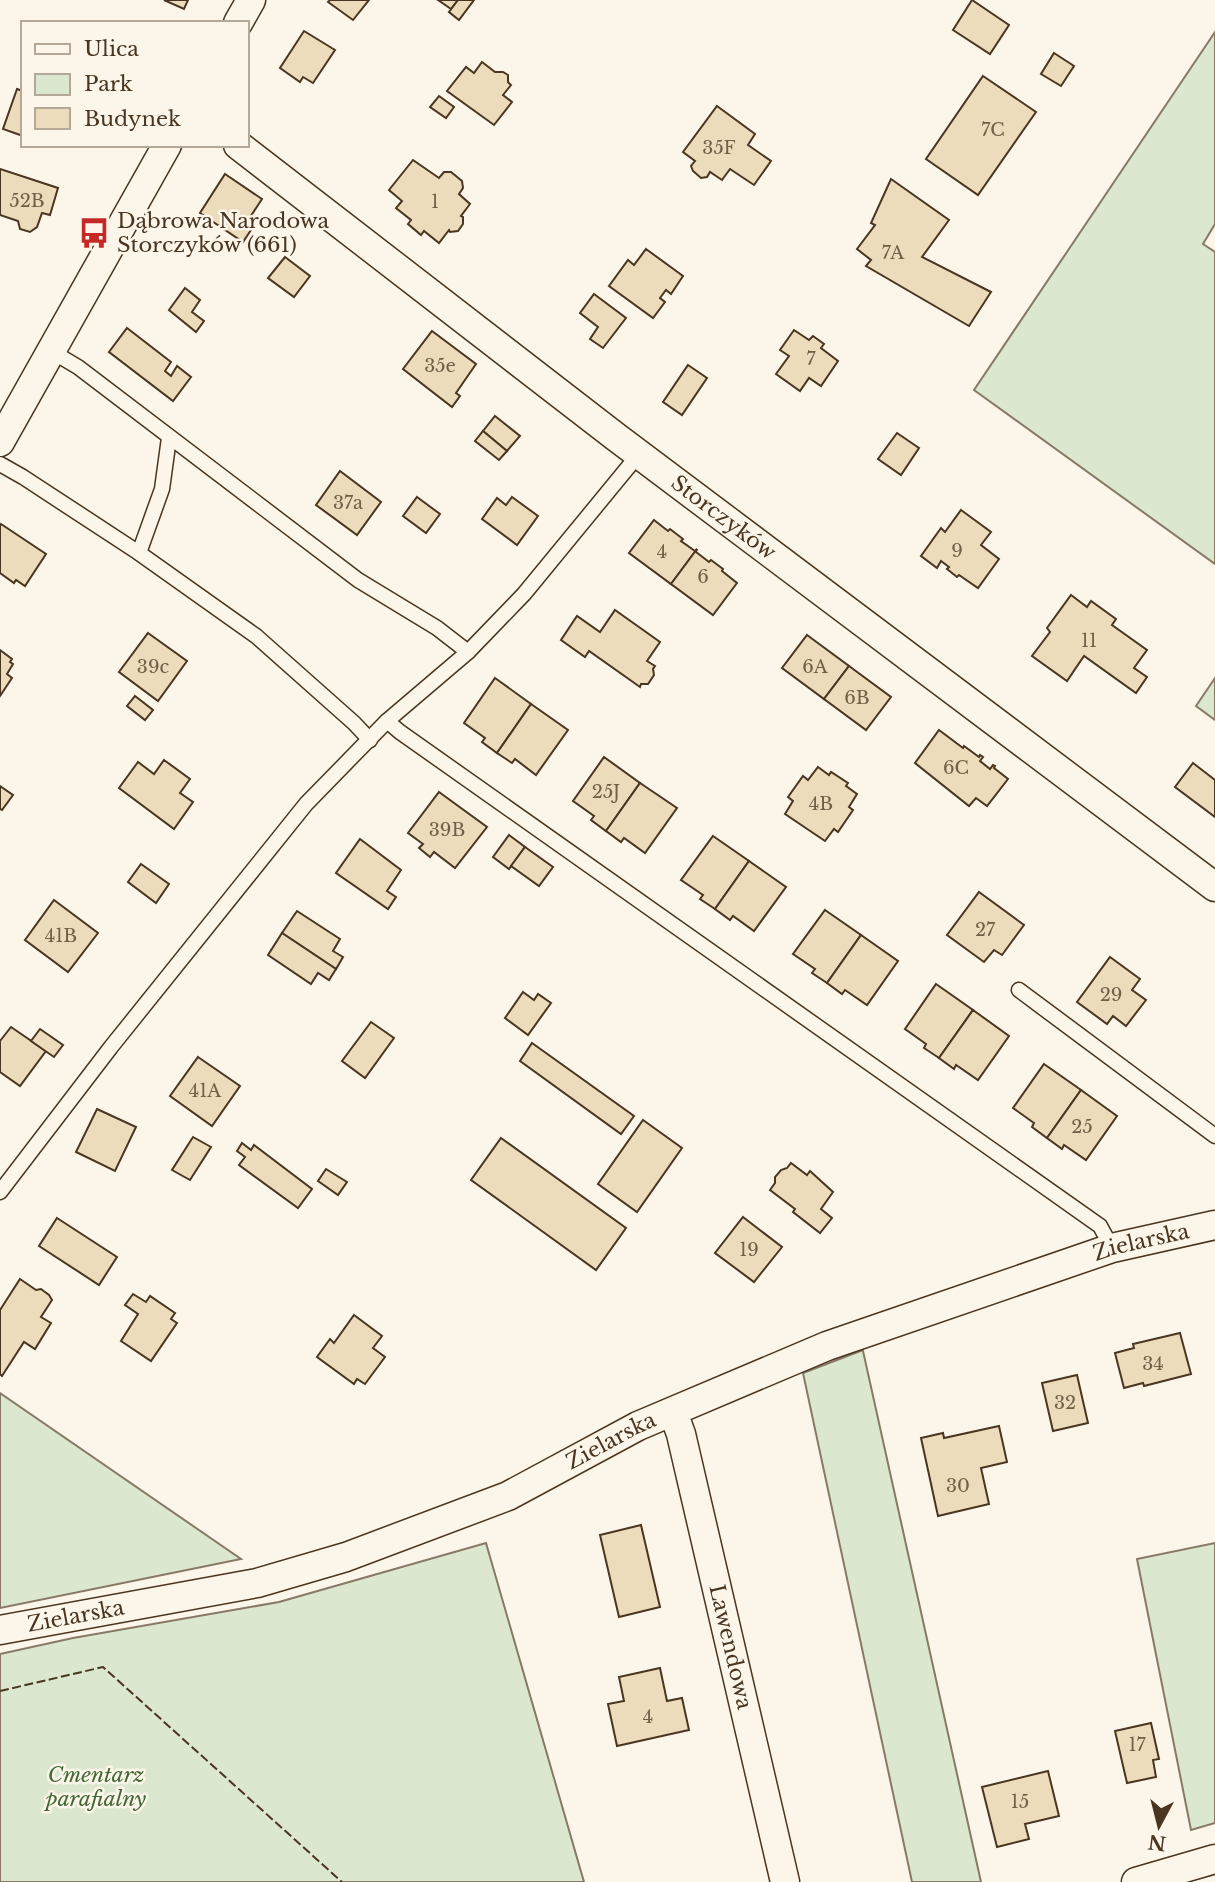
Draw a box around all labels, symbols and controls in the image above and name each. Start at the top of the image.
legend [21,21,248,147]
text: Ulica [84,36,139,62]
text: Park [84,71,133,97]
text: Budynek [84,106,181,132]
house number: 7C [981,119,1005,141]
house number: 35F [702,137,736,159]
house number: 52B [9,190,45,212]
house number: 1 [431,191,439,213]
place label: Dąbrowa Narodowa Storczyków (661) [117,208,329,258]
bus stop icon: Dąbrowa Narodowa Storczyków (661) [77,216,111,250]
house number: 7A [882,242,905,264]
house number: 7 [806,348,816,370]
house number: 35e [424,355,456,377]
street label: Storczyków [666,470,781,566]
house number: 37a [333,492,363,514]
house number: 9 [951,540,963,562]
house number: 4 [657,541,667,563]
house number: 6 [697,566,709,588]
house number: 11 [1081,630,1097,652]
house number: 39c [137,656,170,678]
house number: 6A [802,656,829,678]
house number: 6B [844,687,870,709]
house number: 6C [943,757,969,779]
house number: 25J [592,781,620,803]
house number: 4B [809,793,833,815]
house number: 39B [429,819,465,841]
house number: 27 [975,919,996,941]
house number: 41B [45,925,77,947]
house number: 29 [1100,984,1122,1006]
house number: 41A [189,1080,222,1102]
house number: 25 [1071,1116,1093,1138]
street label: Zielarska [1089,1218,1192,1267]
house number: 19 [739,1239,759,1261]
house number: 34 [1142,1353,1164,1375]
house number: 32 [1054,1392,1076,1414]
street label: Zielarska [562,1407,660,1475]
house number: 30 [946,1475,970,1497]
street label: Lawendowa [703,1582,758,1712]
street label: Zielarska [25,1594,127,1638]
house number: 4 [643,1706,653,1728]
house number: 17 [1128,1734,1146,1756]
park label: Cmentarz parafialny [44,1762,146,1812]
house number: 15 [1011,1791,1029,1813]
north arrow [1124,1791,1194,1861]
text: N [1147,1830,1167,1855]

